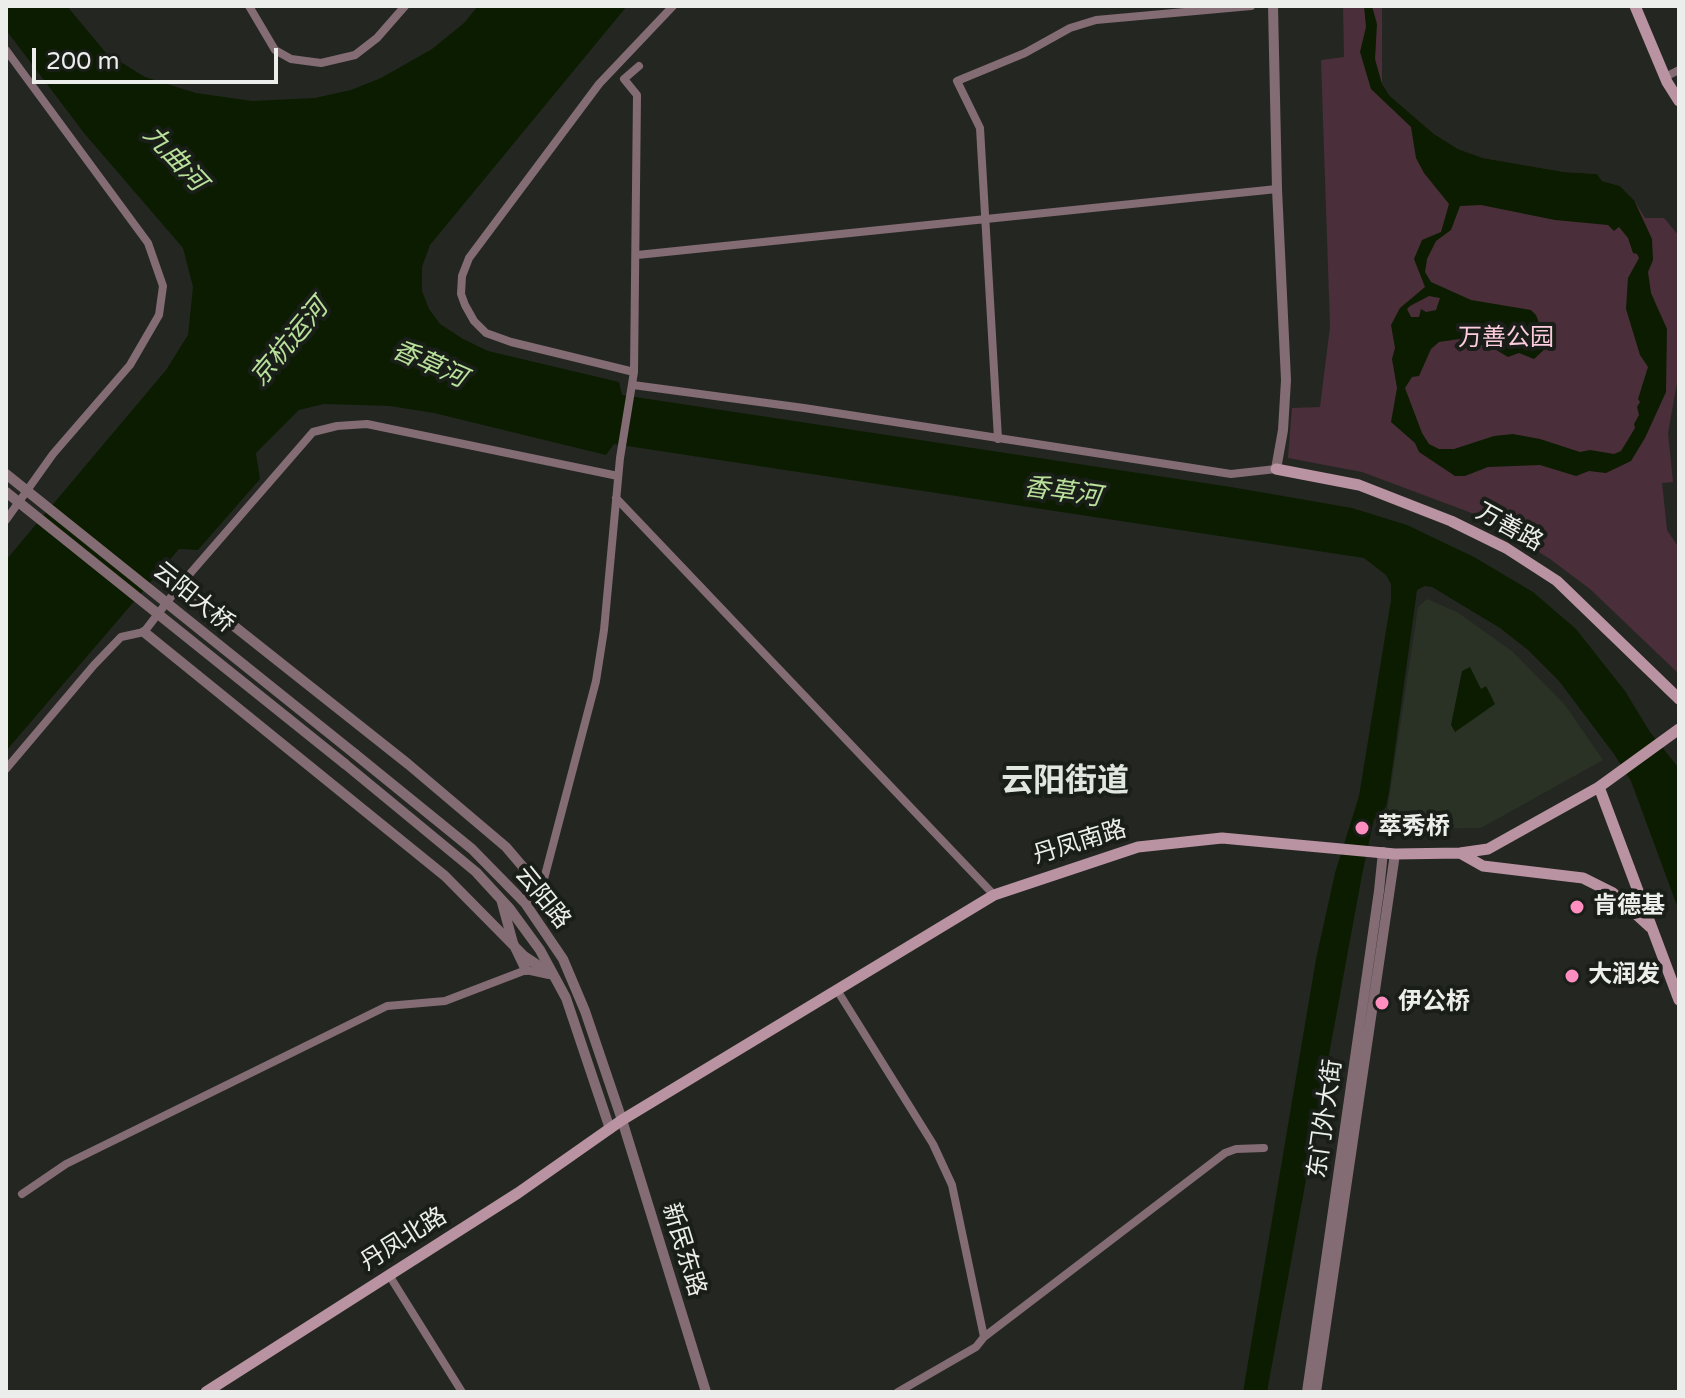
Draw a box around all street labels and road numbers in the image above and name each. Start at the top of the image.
street label: 万善路 [1471,498,1547,558]
street label: 云阳大桥 [147,557,239,639]
street label: 丹凤南路 [1030,815,1130,871]
street label: 云阳路 [508,861,576,935]
street label: 东门外大街 [1303,1058,1349,1180]
street label: 新民东路 [655,1200,711,1300]
street label: 丹凤北路 [356,1202,452,1278]

